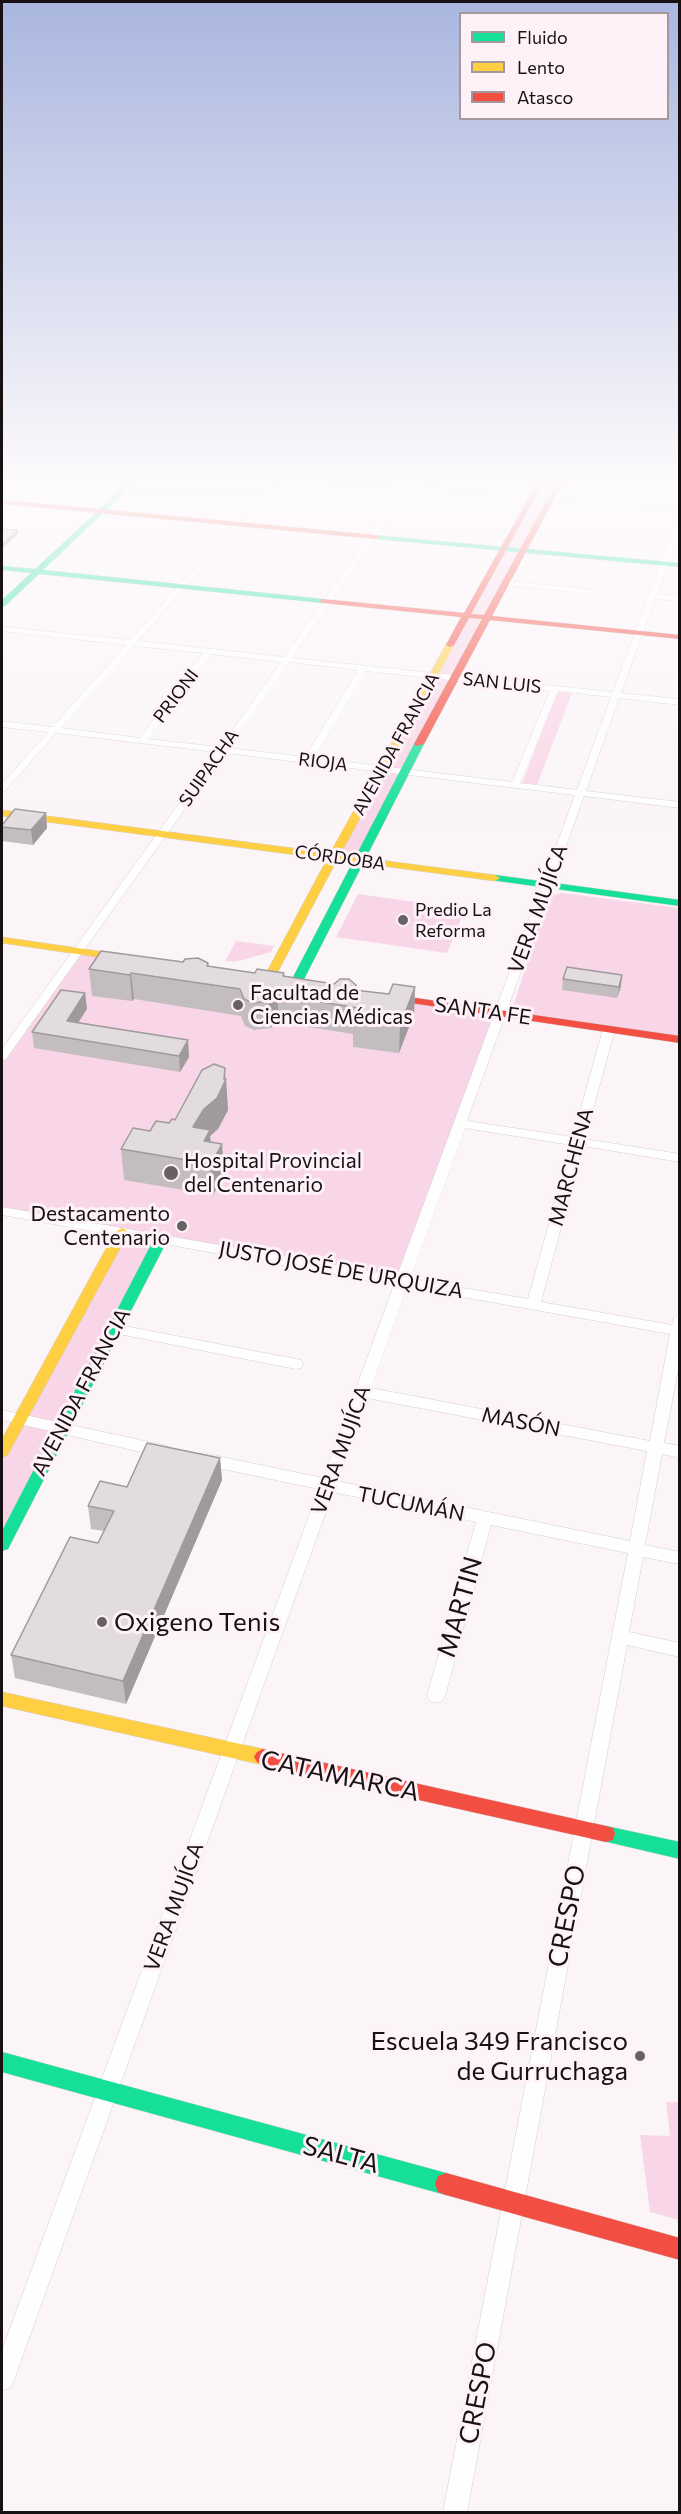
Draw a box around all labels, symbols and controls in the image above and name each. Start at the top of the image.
legend [459,12,669,120]
text: Fluido [517,26,568,48]
text: Lento [517,56,565,78]
text: Atasco [517,86,573,108]
street label: PRIONI [149,665,203,727]
street label: SAN LUIS [462,668,542,698]
street label: AVENIDA FRANCIA [348,669,444,819]
street label: SUIPACHA [175,725,243,811]
street label: RIOJA [297,748,349,776]
street label: CÓRDOBA [293,841,387,875]
street label: VERA MUJÍCA [503,841,573,977]
place label: Predio La Reforma [415,899,492,942]
marker: Predio La Reforma [396,913,410,927]
place label: Facultad de Ciencias Médicas [250,980,413,1030]
street label: SANTA FE [433,992,533,1030]
marker: Facultad de Ciencias Médicas [231,998,245,1012]
street label: MARCHENA [543,1105,599,1229]
place label: Hospital Provincial del Centenario [184,1148,362,1198]
marker: Hospital Provincial del Centenario [162,1164,180,1182]
place label: Destacamento Centenario [31,1201,170,1251]
marker: Destacamento Centenario [175,1219,189,1233]
street label: JUSTO JOSÉ DE URQUIZA [217,1236,465,1304]
street label: AVENIDA FRANCIA [26,1304,136,1480]
street label: VERA MUJÍCA [306,1382,376,1518]
street label: MASÓN [479,1402,563,1442]
street label: TUCUMÁN [355,1481,467,1527]
street label: MARTIN [431,1553,489,1661]
place label: Oxigeno Tenis [114,1606,280,1638]
marker: Oxigeno Tenis [95,1615,109,1629]
street label: CATAMARCA [258,1744,422,1808]
street label: VERA MUJÍCA [139,1839,209,1975]
street label: CRESPO [542,1862,592,1970]
place label: Escuela 349 Francisco de Gurruchaga [370,2025,628,2086]
marker: Escuela 349 Francisco de Gurruchaga [633,2049,647,2063]
street label: SALTA [299,2130,383,2180]
street label: CRESPO [453,2339,503,2447]

